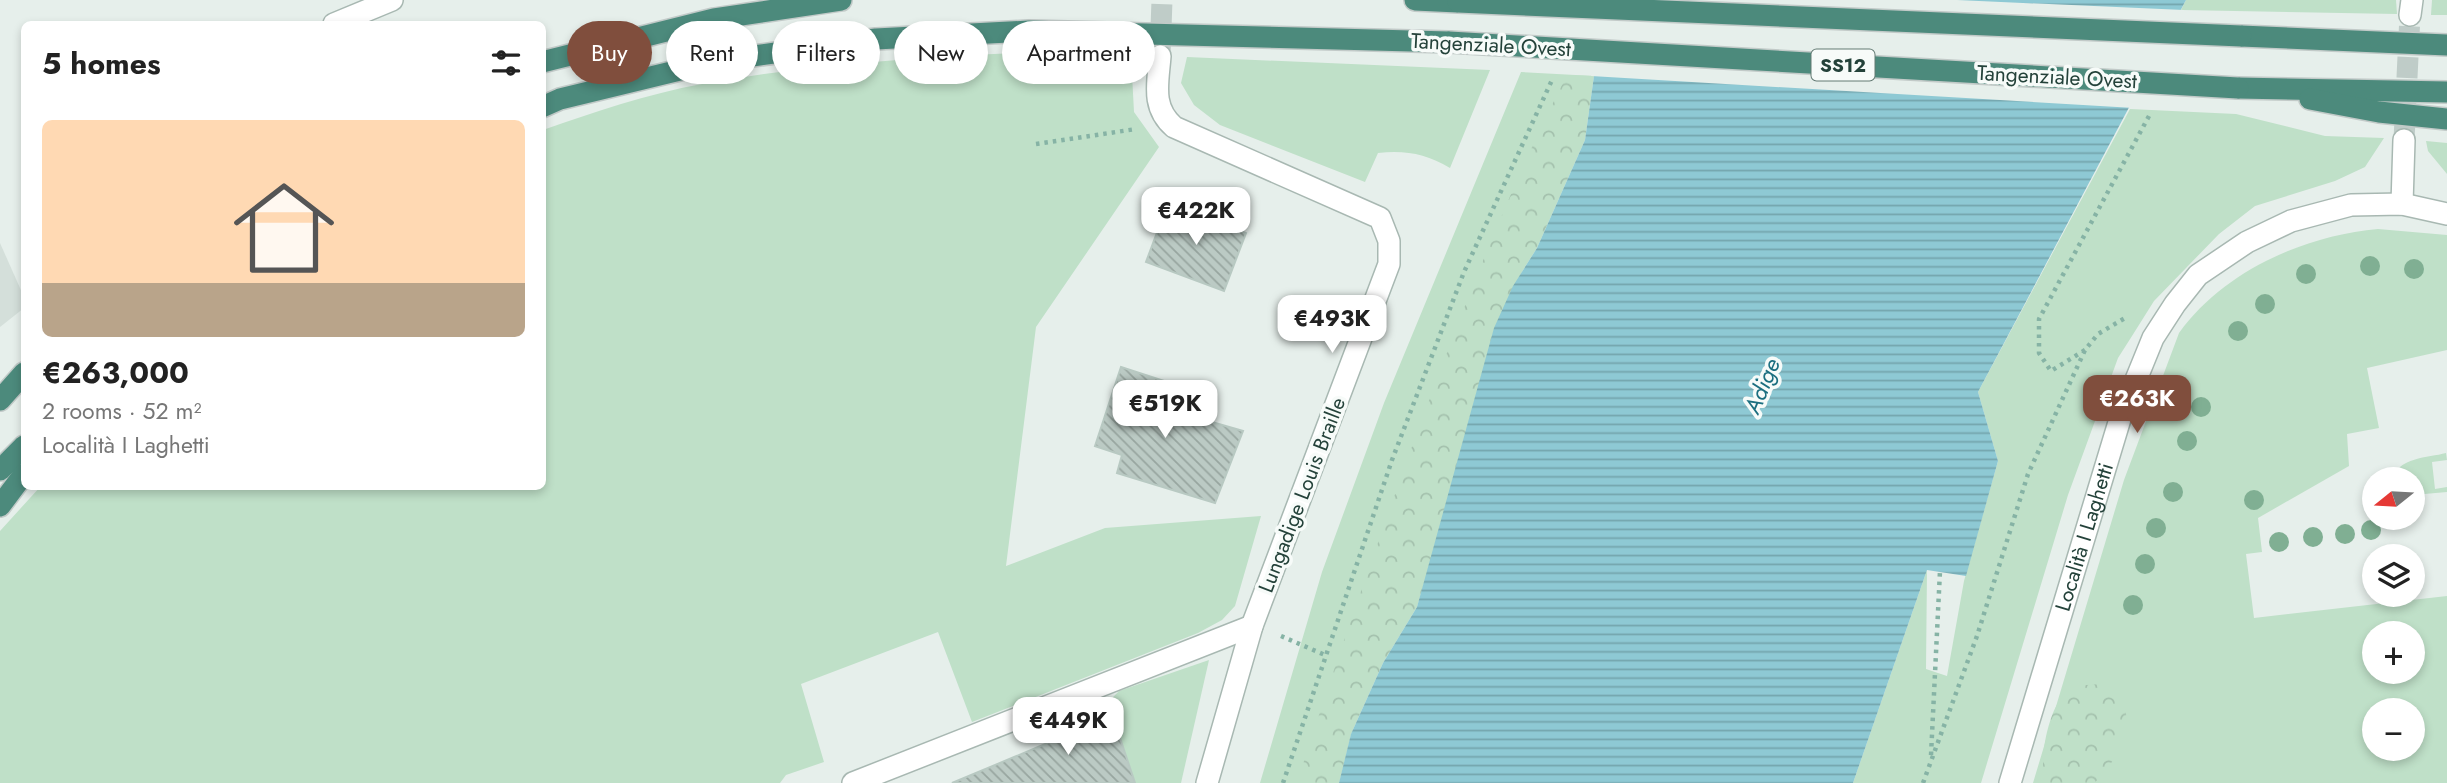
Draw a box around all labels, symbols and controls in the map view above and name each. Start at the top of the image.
chip: Buy [567,21,652,84]
chip: Rent [666,21,758,84]
chip: Filters [772,21,880,84]
chip: New [894,21,988,84]
chip: Apartment [1002,21,1155,84]
street label: Tangenziale Ovest [1410,26,1572,64]
text: 5 homes [42,42,161,85]
icon: filters [487,44,525,82]
road number: SS12 [1812,50,1874,80]
street label: Tangenziale Ovest [1976,58,2138,96]
icon: home [221,165,347,291]
pin: €422K [1147,188,1245,247]
text: €422K [1157,193,1235,227]
pin: €493K [1283,296,1381,355]
text: €493K [1294,301,1370,335]
text: €263,000 [42,351,189,394]
water label: Adige [1735,352,1789,420]
pin: €263K [2088,376,2186,435]
pin: €519K [1116,380,1214,440]
text: €263K [2099,381,2175,415]
text: €519K [1128,386,1202,420]
street label: Lungadige Louis Braille [1251,393,1353,597]
text: 2 rooms · 52 m² [42,394,201,428]
text: Località I Laghetti [42,428,210,462]
street label: Località I Laghetti [2048,459,2121,615]
north arrow [2362,467,2426,530]
map controls [2362,467,2425,761]
button: layers [2362,544,2425,607]
button: + [2362,621,2425,684]
pin: €449K [1019,698,1117,757]
button: − [2362,698,2425,761]
text: €449K [1029,703,1107,737]

